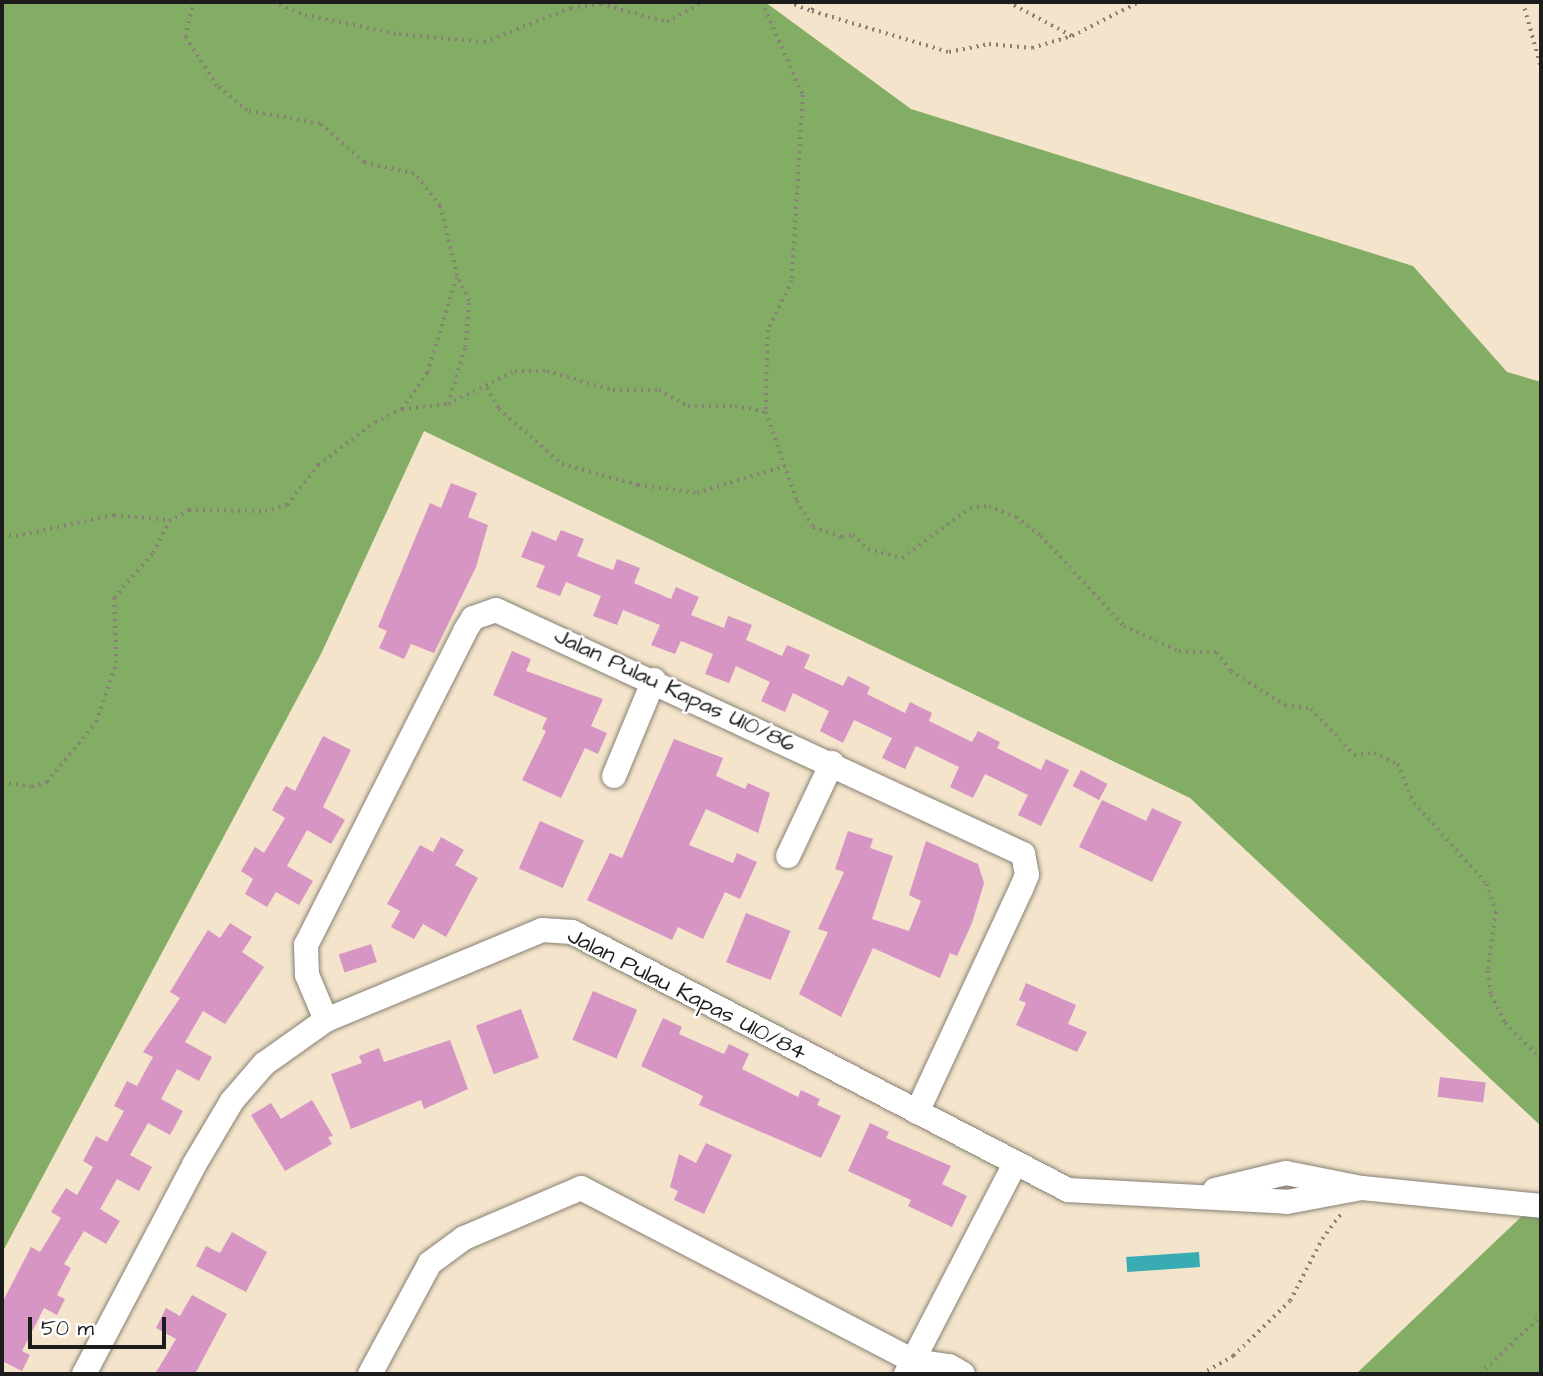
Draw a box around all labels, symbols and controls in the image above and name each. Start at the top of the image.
street label: Jalan Pulau Kapas U10/86 [550,622,800,758]
street label: Jalan Pulau Kapas U10/84 [563,922,811,1066]
scale bar [32,1302,170,1346]
text: 50 m [41,1314,94,1343]

